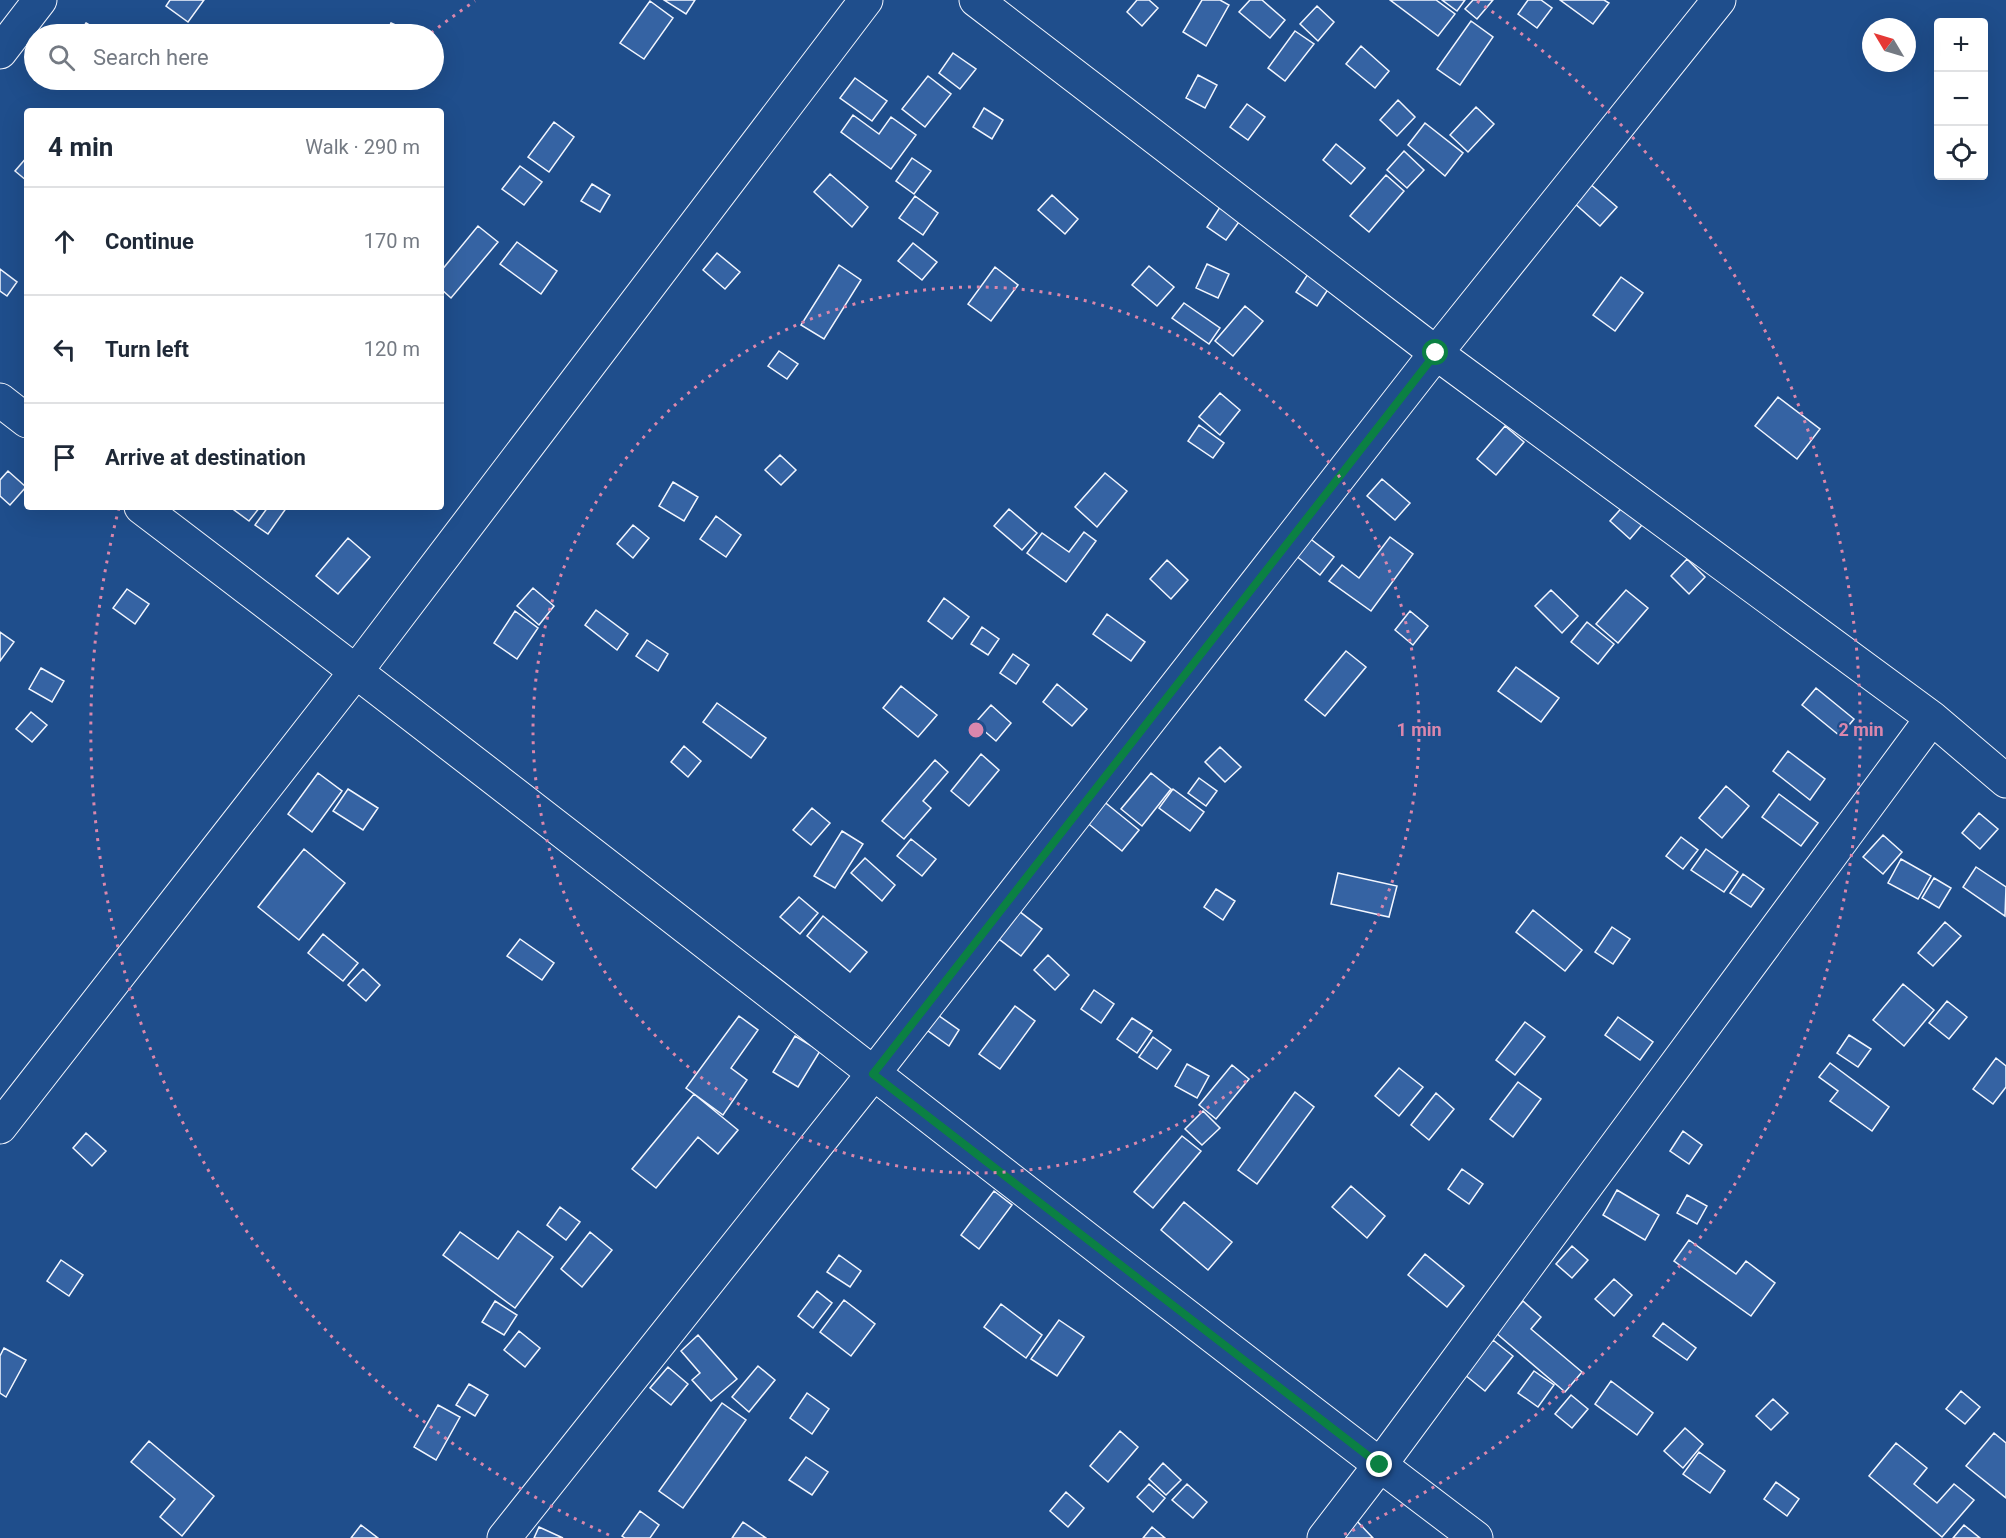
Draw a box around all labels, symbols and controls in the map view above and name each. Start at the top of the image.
north arrow [1862,18,1916,72]
map controls [1934,18,1988,180]
button: + [1934,18,1988,72]
search box [24,24,444,90]
icon: search [45,41,78,74]
text: Search here [93,45,209,70]
button: − [1934,72,1988,126]
button: locate [1934,126,1988,180]
text: 4 min [48,132,113,162]
text: Walk · 290 m [305,135,420,159]
icon: ahead [48,225,81,258]
text: Continue [105,229,194,254]
text: 170 m [364,229,420,253]
icon: left [48,333,81,366]
text: Turn left [105,337,189,362]
text: 120 m [364,337,420,361]
route start [1422,339,1448,365]
icon: arrive [48,441,81,474]
text: Arrive at destination [105,445,306,470]
text: 1 min [1396,719,1442,740]
text: 2 min [1838,719,1884,740]
centre of rings [966,720,986,740]
route end [1366,1451,1392,1477]

